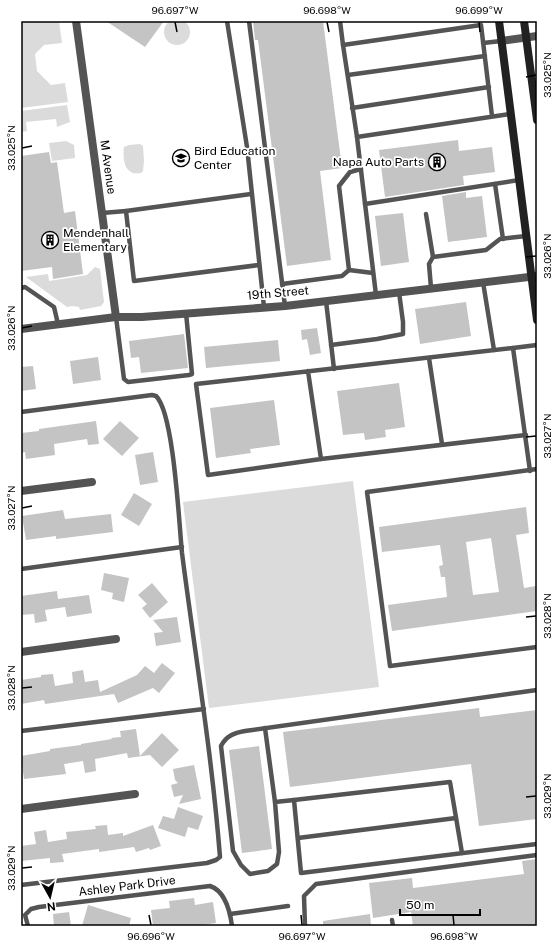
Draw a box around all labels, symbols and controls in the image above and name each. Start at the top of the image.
text: 96.697°W [151,4,199,16]
text: 96.698°W [303,4,351,16]
text: 96.699°W [455,4,503,16]
text: 33.025°N [541,52,553,98]
text: 33.025°N [5,125,17,171]
street label: M Avenue [97,139,119,195]
place label: Bird Education Center [194,144,275,172]
school or university icon: Bird Education Center [171,148,191,168]
building icon: Napa Auto Parts [427,152,447,172]
place label: Napa Auto Parts [333,155,424,169]
place label: Mendenhall Elementary [63,226,129,254]
building icon: Mendenhall Elementary [40,230,60,250]
text: 33.026°N [541,233,553,279]
street label: 19th Street [247,283,310,303]
text: 33.026°N [5,305,17,351]
text: 33.027°N [541,413,553,459]
text: 33.027°N [5,485,17,531]
text: 33.028°N [541,593,553,639]
text: 33.028°N [5,665,17,711]
text: 33.029°N [541,773,553,819]
text: 33.029°N [5,845,17,891]
street label: Ashley Park Drive [78,873,177,899]
north arrow [30,877,70,917]
scale bar [400,891,480,917]
text: 50 m [406,898,434,912]
text: N [46,900,56,913]
text: 96.696°W [127,930,175,942]
text: 96.697°W [278,930,326,942]
text: 96.698°W [430,930,478,942]

